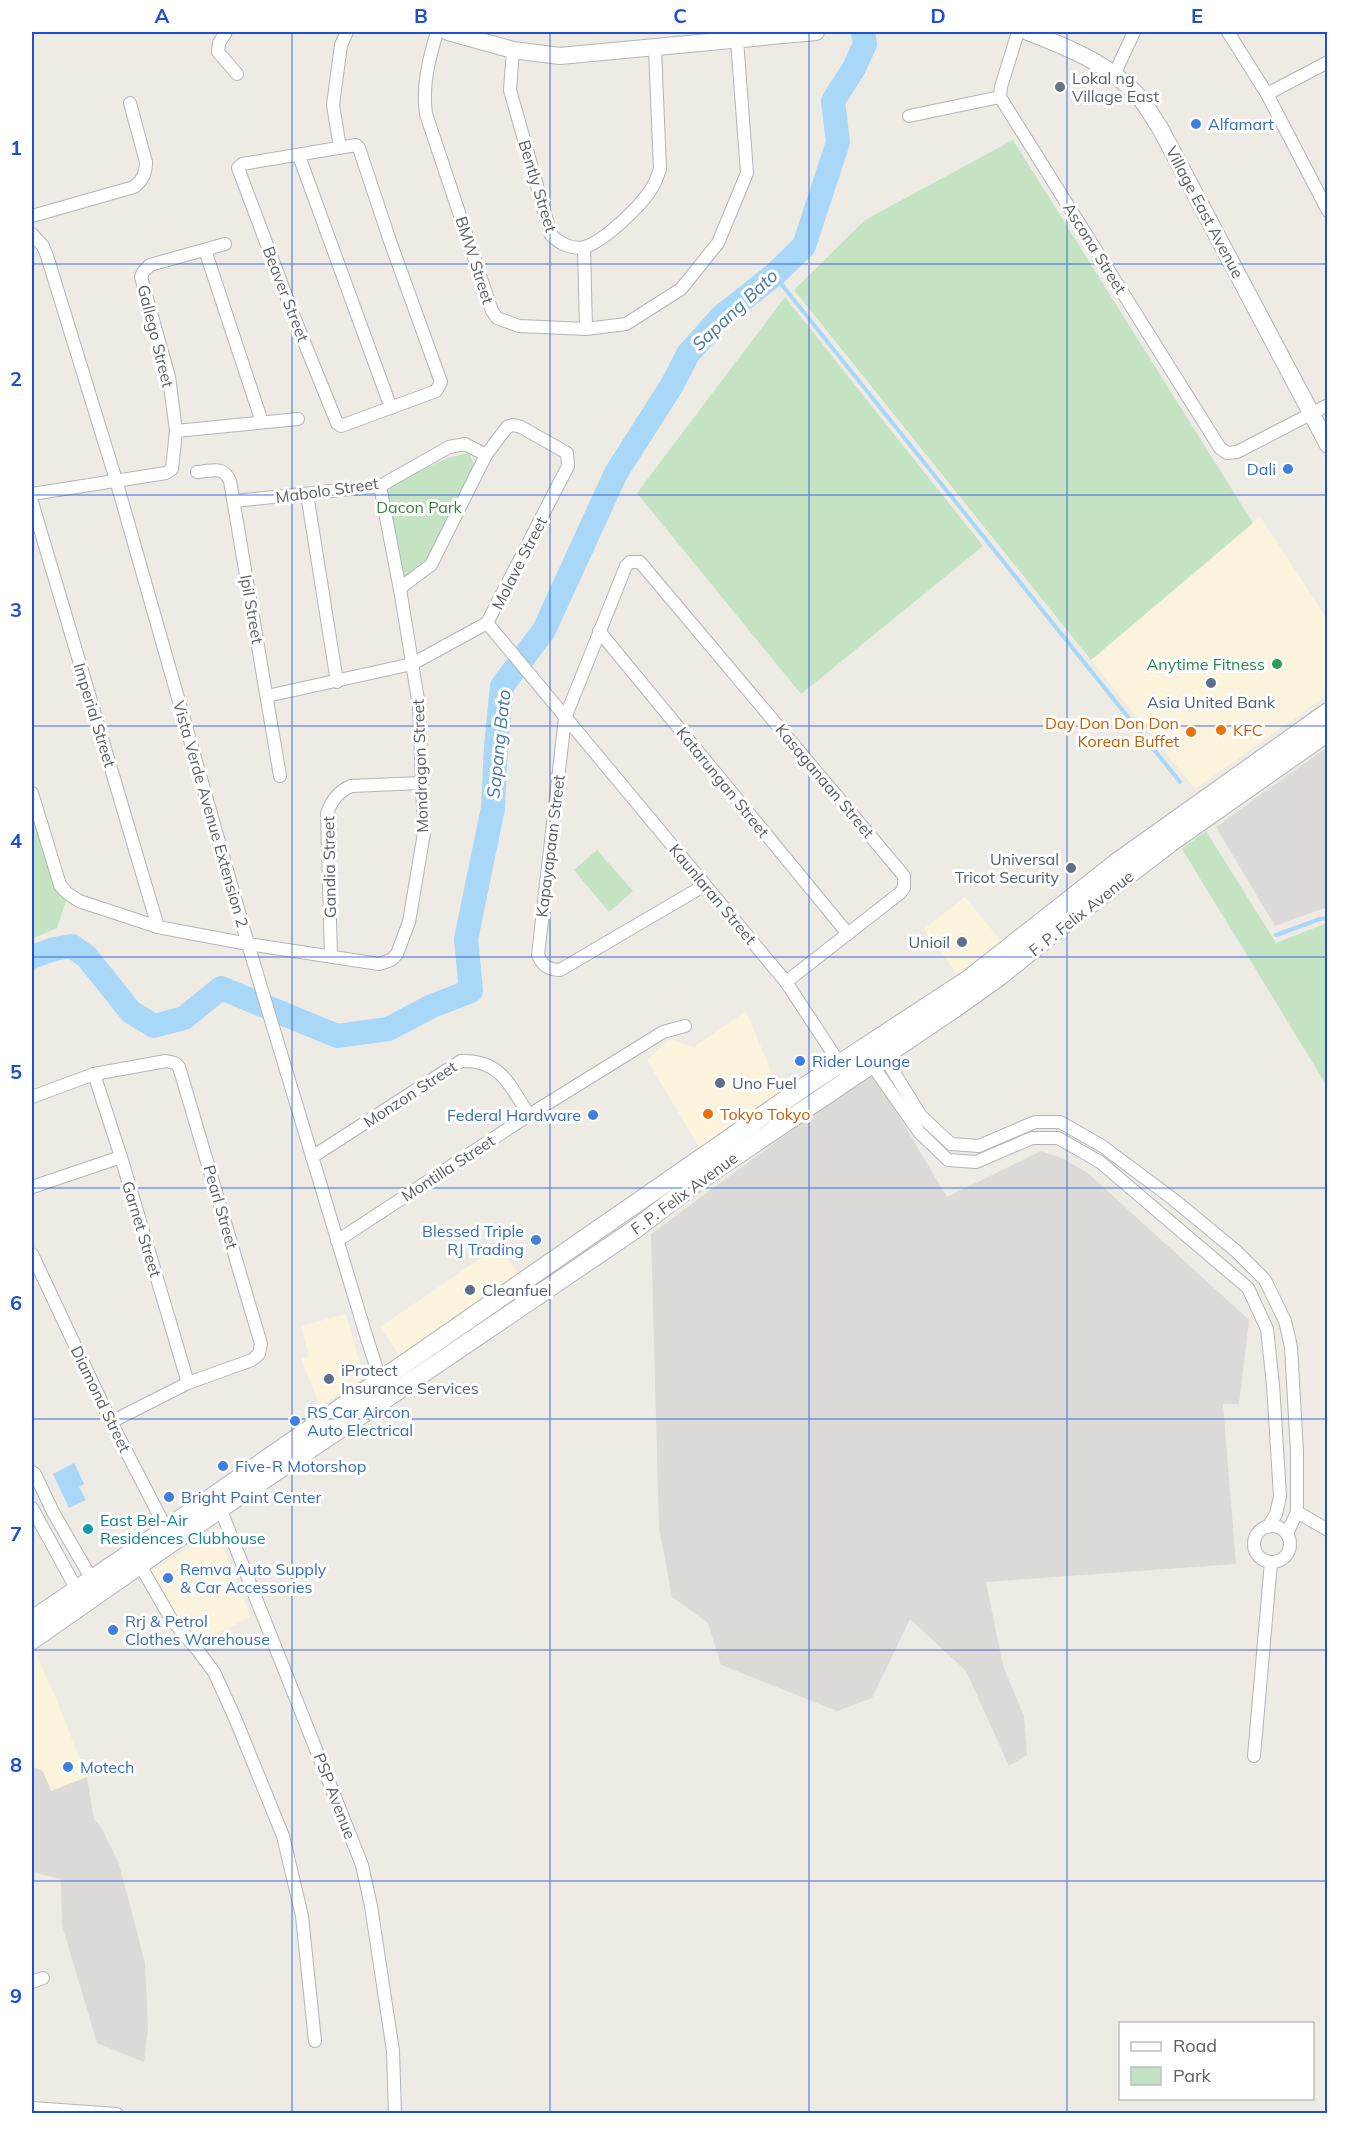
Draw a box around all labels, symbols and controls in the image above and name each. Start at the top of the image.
text: A [155,3,170,28]
text: B [414,3,428,28]
text: C [673,3,687,28]
text: D [930,3,946,28]
text: E [1191,3,1203,28]
place label: Lokal ng Village East [1072,68,1159,106]
marker: Lokal ng Village East [1053,80,1067,94]
place label: Alfamart [1208,114,1274,134]
marker: Alfamart [1189,117,1203,131]
text: 1 [10,135,22,160]
street label: Bently Street [515,138,562,235]
street label: Village East Avenue [1162,142,1248,282]
street label: Ascona Street [1059,199,1131,298]
street label: BMW Street [451,214,499,307]
street label: Beaver Street [259,244,313,345]
water label: Sapang Bato [687,264,782,355]
street label: Gallego Street [134,283,178,390]
text: 2 [10,366,22,391]
place label: Dali [1247,459,1276,479]
marker: Dali [1281,462,1295,476]
street label: Mabolo Street [274,473,380,507]
park label: Dacon Park [376,497,463,517]
street label: Molave Street [487,513,551,613]
street label: Ipil Street [236,573,268,645]
text: 3 [10,597,22,622]
place label: Anytime Fitness [1147,654,1265,674]
marker: Anytime Fitness [1270,657,1284,671]
street label: Imperial Street [70,660,120,770]
marker: Asia United Bank [1204,676,1218,690]
water label: Sapang Bato [481,688,516,799]
place label: Asia United Bank [1147,692,1276,712]
street label: Vista Verde Avenue Extension 2 [169,698,253,930]
street label: Mondragon Street [408,698,432,833]
place label: Day Don Don Don Korean Buffet [1045,713,1179,751]
street label: Kasaganaan Street [771,720,879,842]
place label: KFC [1233,720,1263,740]
street label: Katarungan Street [672,723,774,842]
marker: KFC [1214,723,1228,737]
marker: Day Don Don Don Korean Buffet [1184,725,1198,739]
street label: Kapayapaan Street [531,773,569,918]
street label: Gandia Street [318,815,340,918]
text: 4 [10,828,22,853]
street label: Kaunlaran Street [665,840,761,949]
place label: Universal Tricot Security [955,849,1059,887]
marker: Universal Tricot Security [1064,861,1078,875]
street label: F. P. Felix Avenue [1025,866,1137,960]
place label: Unioil [908,932,950,952]
marker: Unioil [955,935,969,949]
place label: Rider Lounge [812,1051,910,1071]
marker: Rider Lounge [793,1054,807,1068]
street label: Monzon Street [360,1056,461,1132]
text: 5 [10,1059,22,1084]
place label: Uno Fuel [732,1073,797,1093]
marker: Uno Fuel [713,1076,727,1090]
place label: Tokyo Tokyo [720,1104,810,1124]
place label: Federal Hardware [447,1105,581,1125]
marker: Tokyo Tokyo [701,1107,715,1121]
marker: Federal Hardware [586,1108,600,1122]
street label: Montilla Street [398,1130,499,1206]
street label: F. P. Felix Avenue [627,1148,741,1238]
street label: Pearl Street [199,1163,243,1252]
street label: Garnet Street [118,1179,166,1280]
place label: Blessed Triple RJ Trading [422,1221,524,1259]
marker: Blessed Triple RJ Trading [529,1233,543,1247]
place label: Cleanfuel [482,1280,552,1300]
marker: Cleanfuel [463,1283,477,1297]
text: 6 [10,1290,22,1315]
street label: Diamond Street [67,1343,136,1456]
place label: iProtect Insurance Services [341,1360,479,1398]
marker: iProtect Insurance Services [322,1372,336,1386]
place label: RS Car Aircon Auto Electrical [307,1402,413,1440]
marker: RS Car Aircon Auto Electrical [288,1414,302,1428]
place label: Five-R Motorshop [235,1456,366,1476]
marker: Five-R Motorshop [216,1459,230,1473]
place label: Bright Paint Center [181,1487,322,1507]
marker: Bright Paint Center [162,1490,176,1504]
place label: East Bel-Air Residences Clubhouse [100,1510,266,1548]
text: 7 [10,1521,22,1546]
marker: East Bel-Air Residences Clubhouse [81,1522,95,1536]
place label: Remva Auto Supply & Car Accessories [180,1559,327,1597]
marker: Remva Auto Supply & Car Accessories [161,1571,175,1585]
place label: Rrj & Petrol Clothes Warehouse [125,1611,270,1649]
marker: Rrj & Petrol Clothes Warehouse [106,1623,120,1637]
street label: PSP Avenue [309,1750,361,1842]
text: 8 [10,1752,22,1777]
place label: Motech [80,1757,134,1777]
marker: Motech [61,1760,75,1774]
text: 9 [10,1983,22,2008]
legend [1119,2022,1314,2100]
text: Road [1173,2034,1217,2057]
text: Park [1173,2064,1212,2087]

